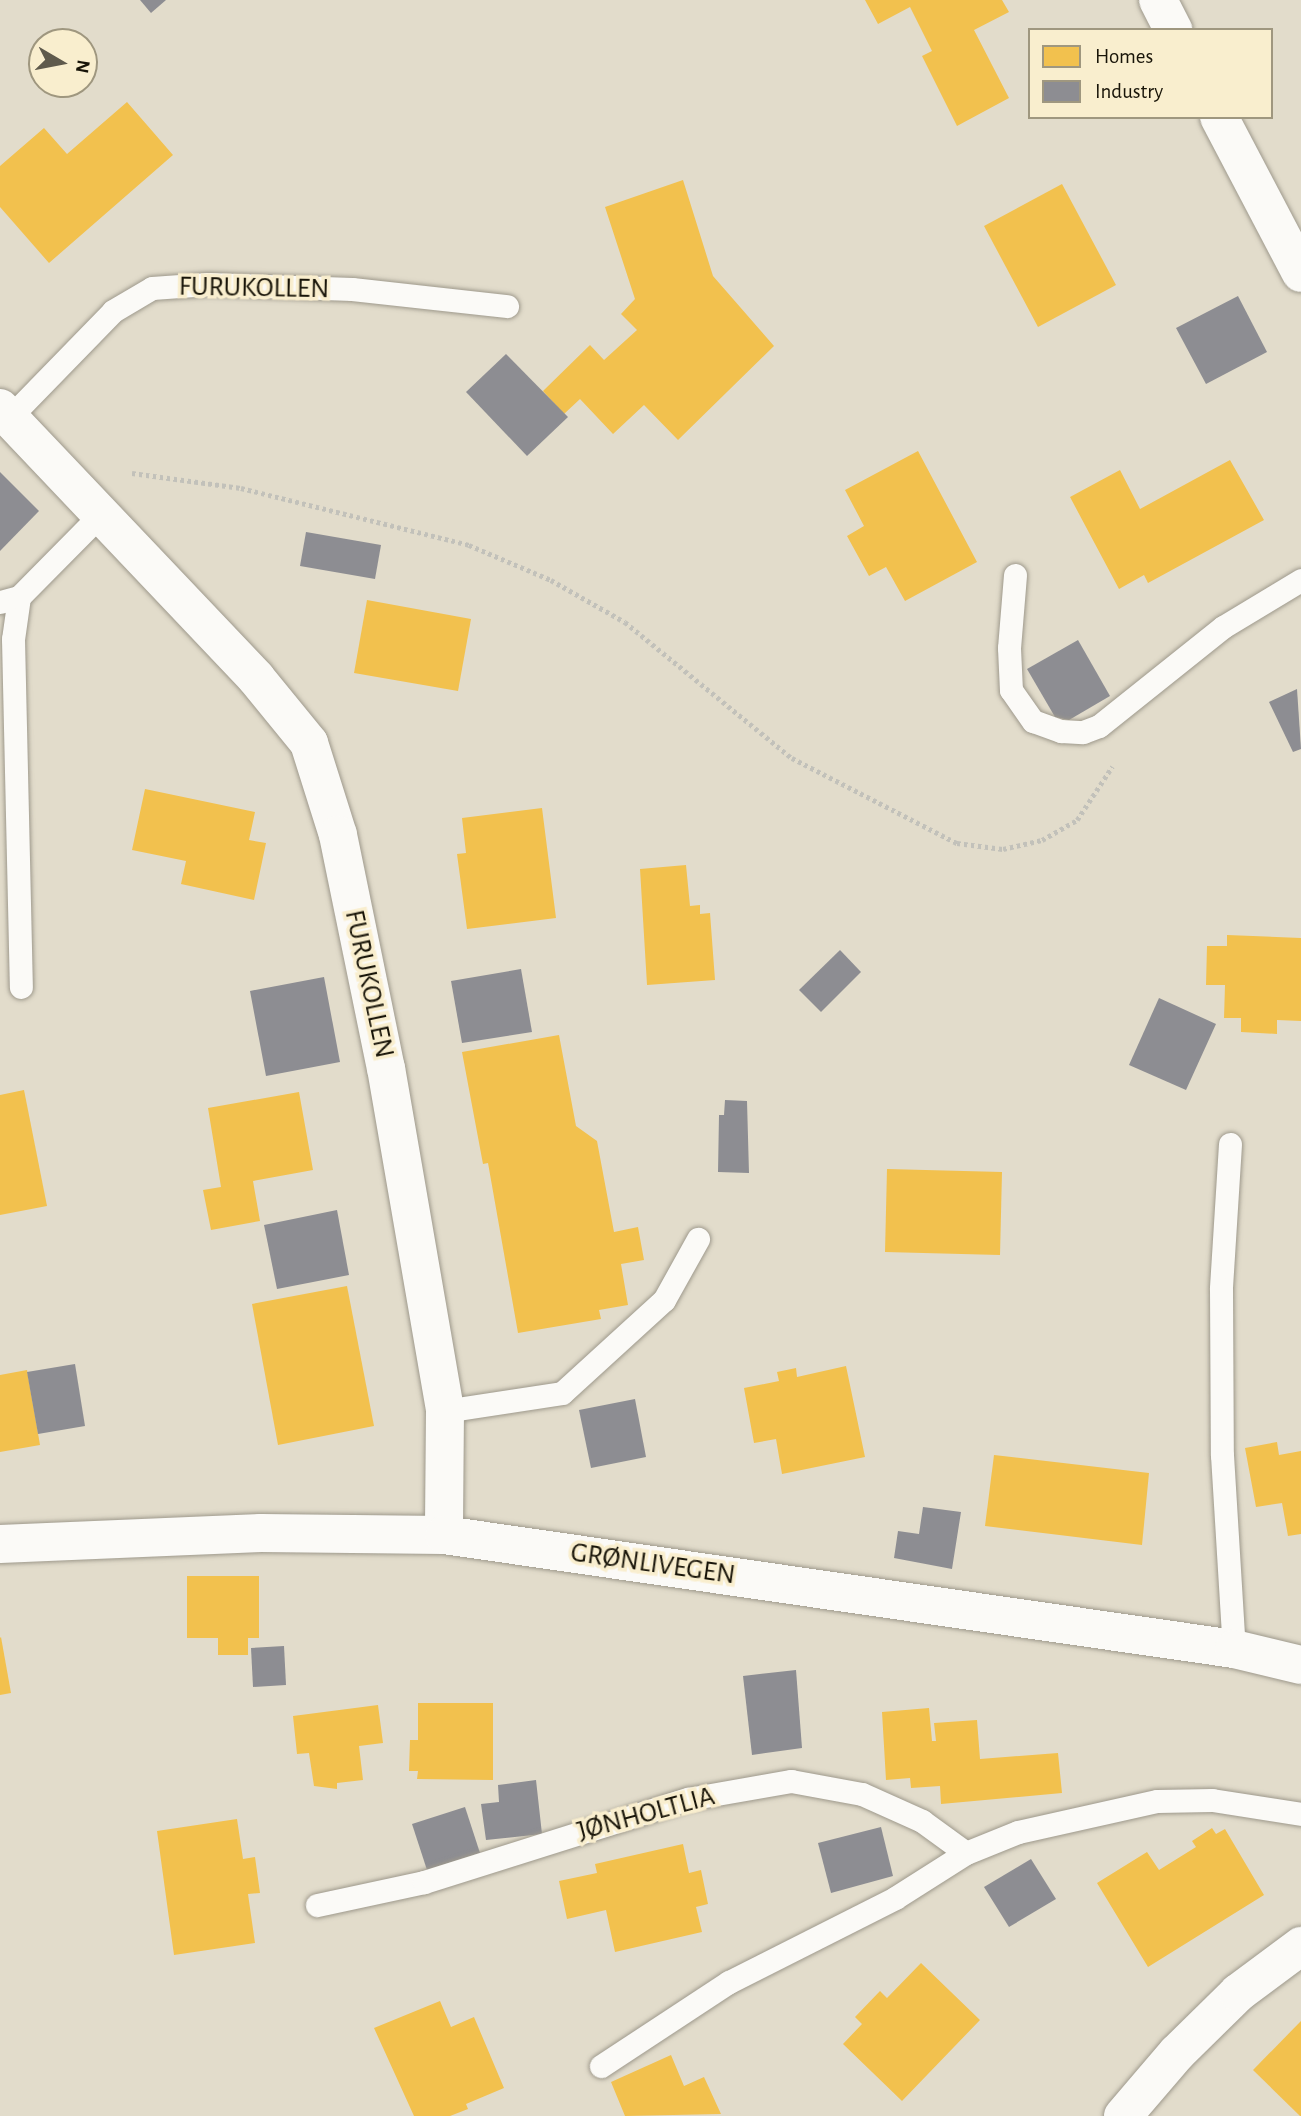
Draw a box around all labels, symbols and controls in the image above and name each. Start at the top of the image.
north arrow [28,28,98,98]
legend [1028,28,1273,119]
text: Homes [1095,46,1153,67]
text: N [72,58,93,75]
text: Industry [1095,81,1163,102]
street label: FURUKOLLEN [178,270,330,306]
street label: FURUKOLLEN [337,907,401,1061]
street label: GRØNLIVEGEN [569,1536,737,1592]
street label: JØNHOLTLIA [574,1780,718,1848]

